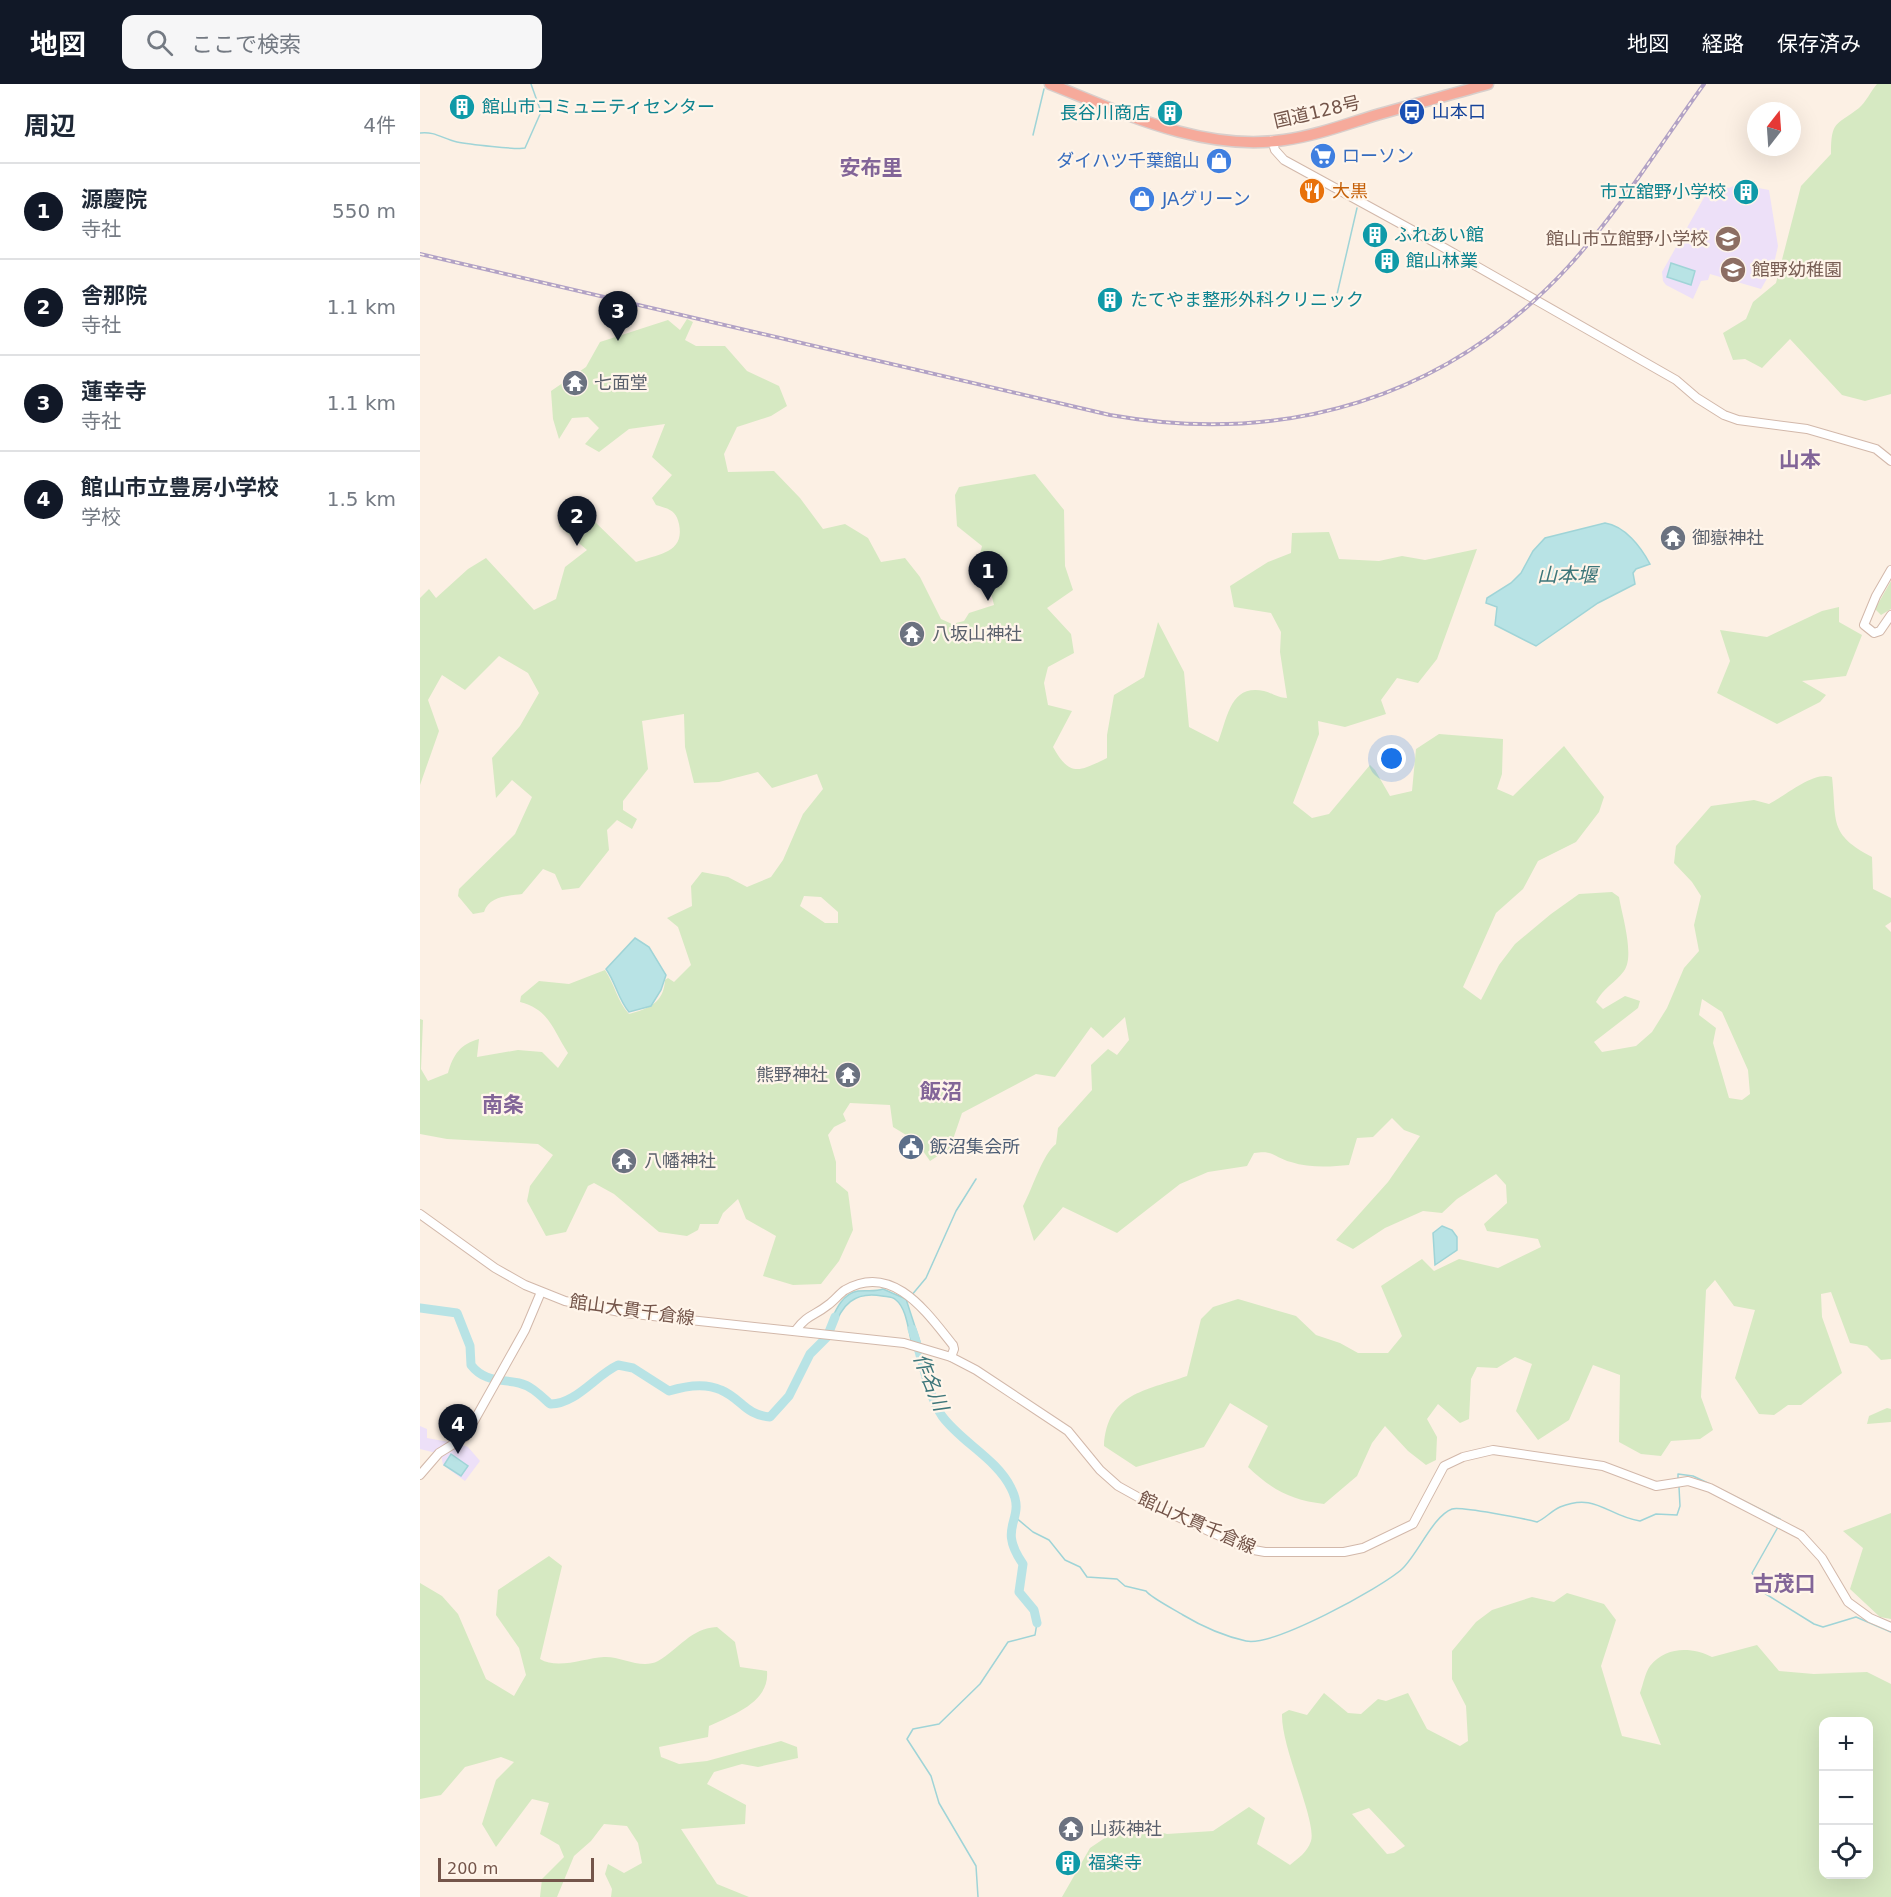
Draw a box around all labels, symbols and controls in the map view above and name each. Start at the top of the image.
search box [122,15,542,69]
icon: search [143,26,176,59]
text: 地図 [30,28,86,61]
text: ここで検索 [191,32,301,57]
text: 地図 [1627,32,1669,56]
text: 経路 [1702,32,1744,56]
text: 保存済み [1777,32,1861,56]
street label: 国道128号 [1271,91,1362,132]
building icon: 館山市コミュニティセンター [447,92,477,122]
place label: 館山市コミュニティセンター [482,96,715,117]
bus stop icon: 山本口 [1397,97,1427,127]
building icon: 長谷川商店 [1155,98,1185,128]
place label: 山本口 [1432,101,1486,122]
place label: 長谷川商店 [1060,102,1150,123]
north arrow [1747,102,1801,156]
text: 周辺 [24,111,76,141]
text: 4件 [363,113,396,137]
supermarket icon: ローソン [1308,141,1338,171]
place label: ローソン [1342,145,1414,166]
shop icon: ダイハツ千葉館山 [1204,146,1234,176]
place label: ダイハツ千葉館山 [1056,150,1200,171]
district label: 安布里 [840,156,903,180]
restaurant icon: 大黒 [1297,176,1327,206]
building icon: 市立舘野小学校 [1731,177,1761,207]
place label: 大黒 [1332,180,1368,201]
place label: 市立舘野小学校 [1600,181,1726,202]
shop icon: JAグリーン [1127,184,1157,214]
text: 源慶院 [81,187,147,212]
place label: JAグリーン [1161,188,1250,209]
text: 1 [37,199,50,223]
text: 550 m [332,199,396,223]
text: 寺社 [81,217,121,241]
building icon: ふれあい館 [1360,220,1390,250]
place label: ふれあい館 [1394,224,1484,245]
school or university icon: 館山市立館野小学校 [1713,224,1743,254]
place label: 館山市立館野小学校 [1546,228,1708,249]
building icon: 館山林業 [1372,246,1402,276]
place label: 館山林業 [1406,250,1478,271]
school or university icon: 館野幼稚園 [1718,255,1748,285]
place label: 館野幼稚園 [1752,259,1842,280]
text: 舎那院 [81,283,147,308]
building icon: たてやま整形外科クリニック [1095,285,1125,315]
place label: たてやま整形外科クリニック [1130,289,1364,310]
pin: 3 [598,292,638,341]
text: 2 [37,295,50,319]
text: 1.1 km [327,295,396,319]
text: 寺社 [81,313,121,337]
temple icon: 七面堂 [560,368,590,398]
place label: 七面堂 [594,372,648,393]
text: 蓮幸寺 [81,379,147,404]
text: 3 [37,391,50,415]
text: 1.1 km [327,391,396,415]
text: 寺社 [81,409,121,433]
district label: 山本 [1779,448,1821,472]
text: 館山市立豊房小学校 [81,475,279,500]
text: 4 [37,487,50,511]
text: 1.5 km [327,487,396,511]
pin: 2 [558,496,596,546]
text: 学校 [81,505,121,529]
temple icon: 御嶽神社 [1658,523,1688,553]
place label: 御嶽神社 [1692,527,1764,548]
pin: 1 [968,552,1008,601]
water label: 山本堰 [1537,563,1601,587]
temple icon: 八坂山神社 [897,619,927,649]
place label: 八坂山神社 [932,623,1022,644]
your location [1377,744,1406,773]
temple icon: 熊野神社 [833,1060,863,1090]
place label: 熊野神社 [756,1064,828,1085]
district label: 飯沼 [919,1080,962,1104]
district label: 南条 [482,1093,524,1117]
public building icon: 飯沼集会所 [896,1132,926,1162]
place label: 飯沼集会所 [930,1136,1020,1157]
temple icon: 八幡神社 [609,1146,639,1176]
place label: 八幡神社 [644,1150,716,1171]
street label: 館山大貫千倉線 [568,1290,696,1329]
water label: 作名川 [909,1350,954,1416]
pin: 4 [438,1404,477,1454]
street label: 館山大貫千倉線 [1135,1487,1259,1558]
district label: 古茂口 [1753,1572,1816,1596]
map controls [1819,1717,1873,1879]
button: + [1819,1717,1873,1771]
button: − [1819,1771,1873,1825]
temple icon: 山荻神社 [1056,1814,1086,1844]
place label: 山荻神社 [1090,1818,1162,1839]
button: locate [1819,1825,1873,1879]
building icon: 福楽寺 [1053,1848,1083,1878]
place label: 福楽寺 [1088,1852,1142,1873]
scale bar [438,1855,594,1882]
text: 200 m [447,1859,498,1878]

